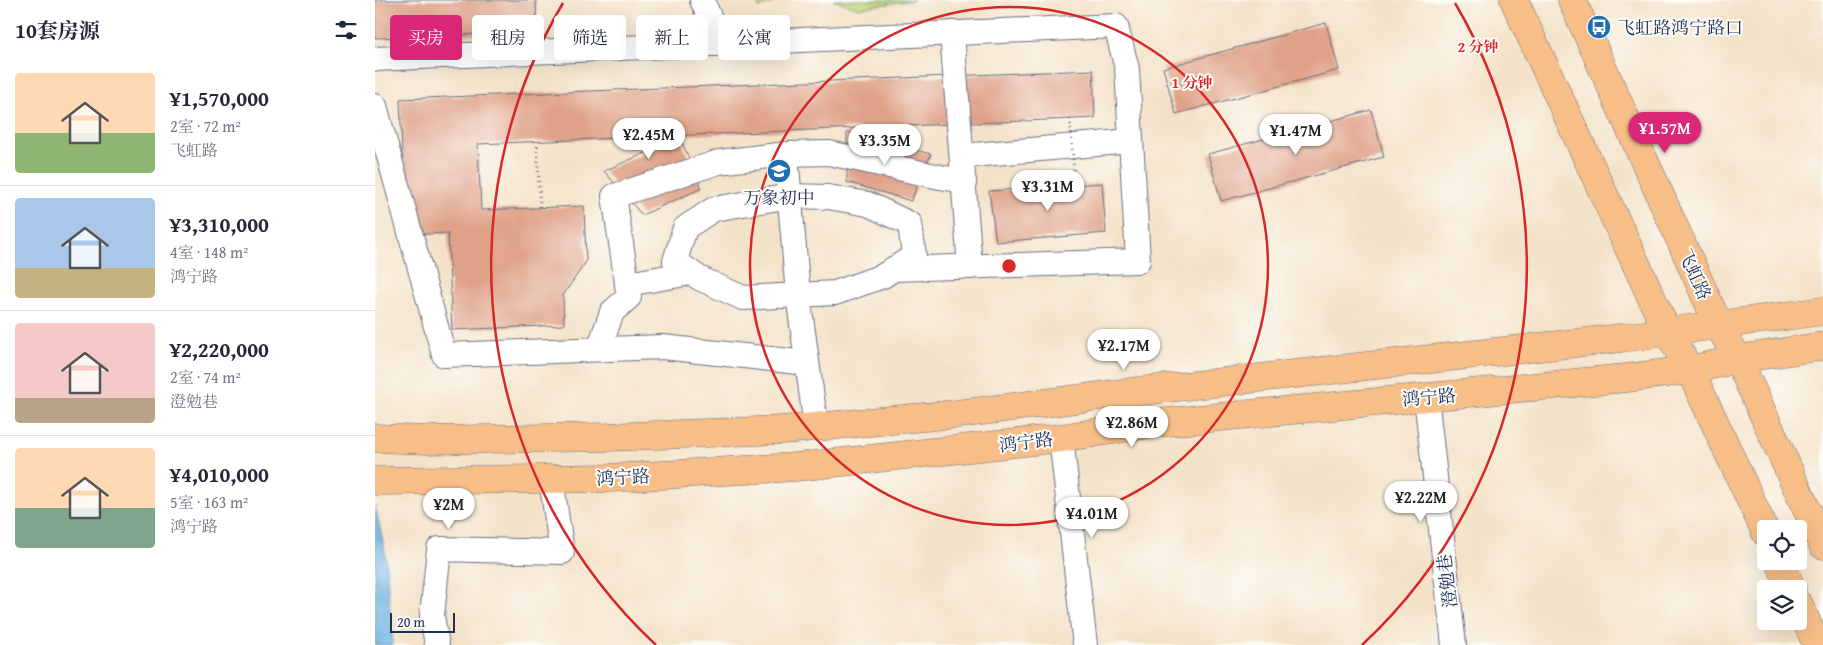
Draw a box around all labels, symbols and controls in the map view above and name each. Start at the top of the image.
bus stop icon: 飞虹路鸿宁路口 [1586,14,1612,40]
place label: 飞虹路鸿宁路口 [1617,14,1743,41]
text: 10套房源 [15,15,100,46]
chip: 买房 [390,15,462,60]
chip: 租房 [472,15,544,60]
chip: 筛选 [554,15,626,60]
chip: 新上 [636,15,708,60]
chip: 公寓 [718,15,790,60]
icon: filters [332,16,360,44]
text: 2 分钟 [1457,36,1499,57]
text: 1 分钟 [1171,72,1213,93]
text: ¥1,570,000 [170,83,269,114]
icon: home [55,93,115,153]
pin: ¥1.57M [1624,112,1706,154]
text: 2室 · 72 m² [170,114,241,138]
pin: ¥1.47M [1255,114,1337,156]
text: ¥1.57M [1639,116,1691,140]
pin: ¥2.45M [608,118,690,160]
text: ¥1.47M [1270,118,1322,142]
text: ¥2.45M [623,122,675,146]
pin: ¥3.35M [844,124,926,166]
text: ¥3.35M [859,128,911,152]
text: 飞虹路 [170,138,218,162]
school or university icon: 万象初中 [766,158,792,184]
pin: ¥3.31M [1007,170,1089,212]
text: ¥3.31M [1022,174,1074,198]
place label: 万象初中 [743,184,815,211]
text: ¥3,310,000 [170,209,269,240]
icon: home [55,218,115,278]
text: 4室 · 148 m² [170,240,249,264]
street label: 飞虹路 [1672,244,1718,304]
centre of rings [1000,257,1018,275]
text: 鸿宁路 [170,264,218,288]
pin: ¥2.17M [1083,328,1165,371]
text: ¥2.17M [1098,333,1150,357]
text: ¥2,220,000 [170,334,269,365]
icon: home [55,343,115,403]
text: 2室 · 74 m² [170,365,241,389]
street label: 鸿宁路 [1401,381,1457,413]
text: 澄勉巷 [170,389,218,413]
pin: ¥2.86M [1091,406,1173,448]
text: ¥2.86M [1106,410,1158,434]
street label: 鸿宁路 [998,425,1054,459]
text: ¥4,010,000 [170,459,269,490]
street label: 鸿宁路 [595,462,651,492]
icon: home [55,468,115,528]
pin: ¥2.22M [1380,480,1462,523]
text: ¥2.22M [1395,485,1447,509]
pin: ¥2M [425,488,473,530]
text: 5室 · 163 m² [170,490,249,514]
text: ¥2M [434,492,464,516]
pin: ¥4.01M [1051,496,1133,539]
text: ¥4.01M [1066,501,1118,525]
text: 鸿宁路 [170,514,218,538]
map controls [1757,520,1807,630]
button: locate [1757,520,1807,570]
street label: 澄勉巷 [1430,553,1464,609]
button: layers [1757,580,1807,630]
scale bar [390,610,455,633]
text: 20 m [397,612,425,632]

